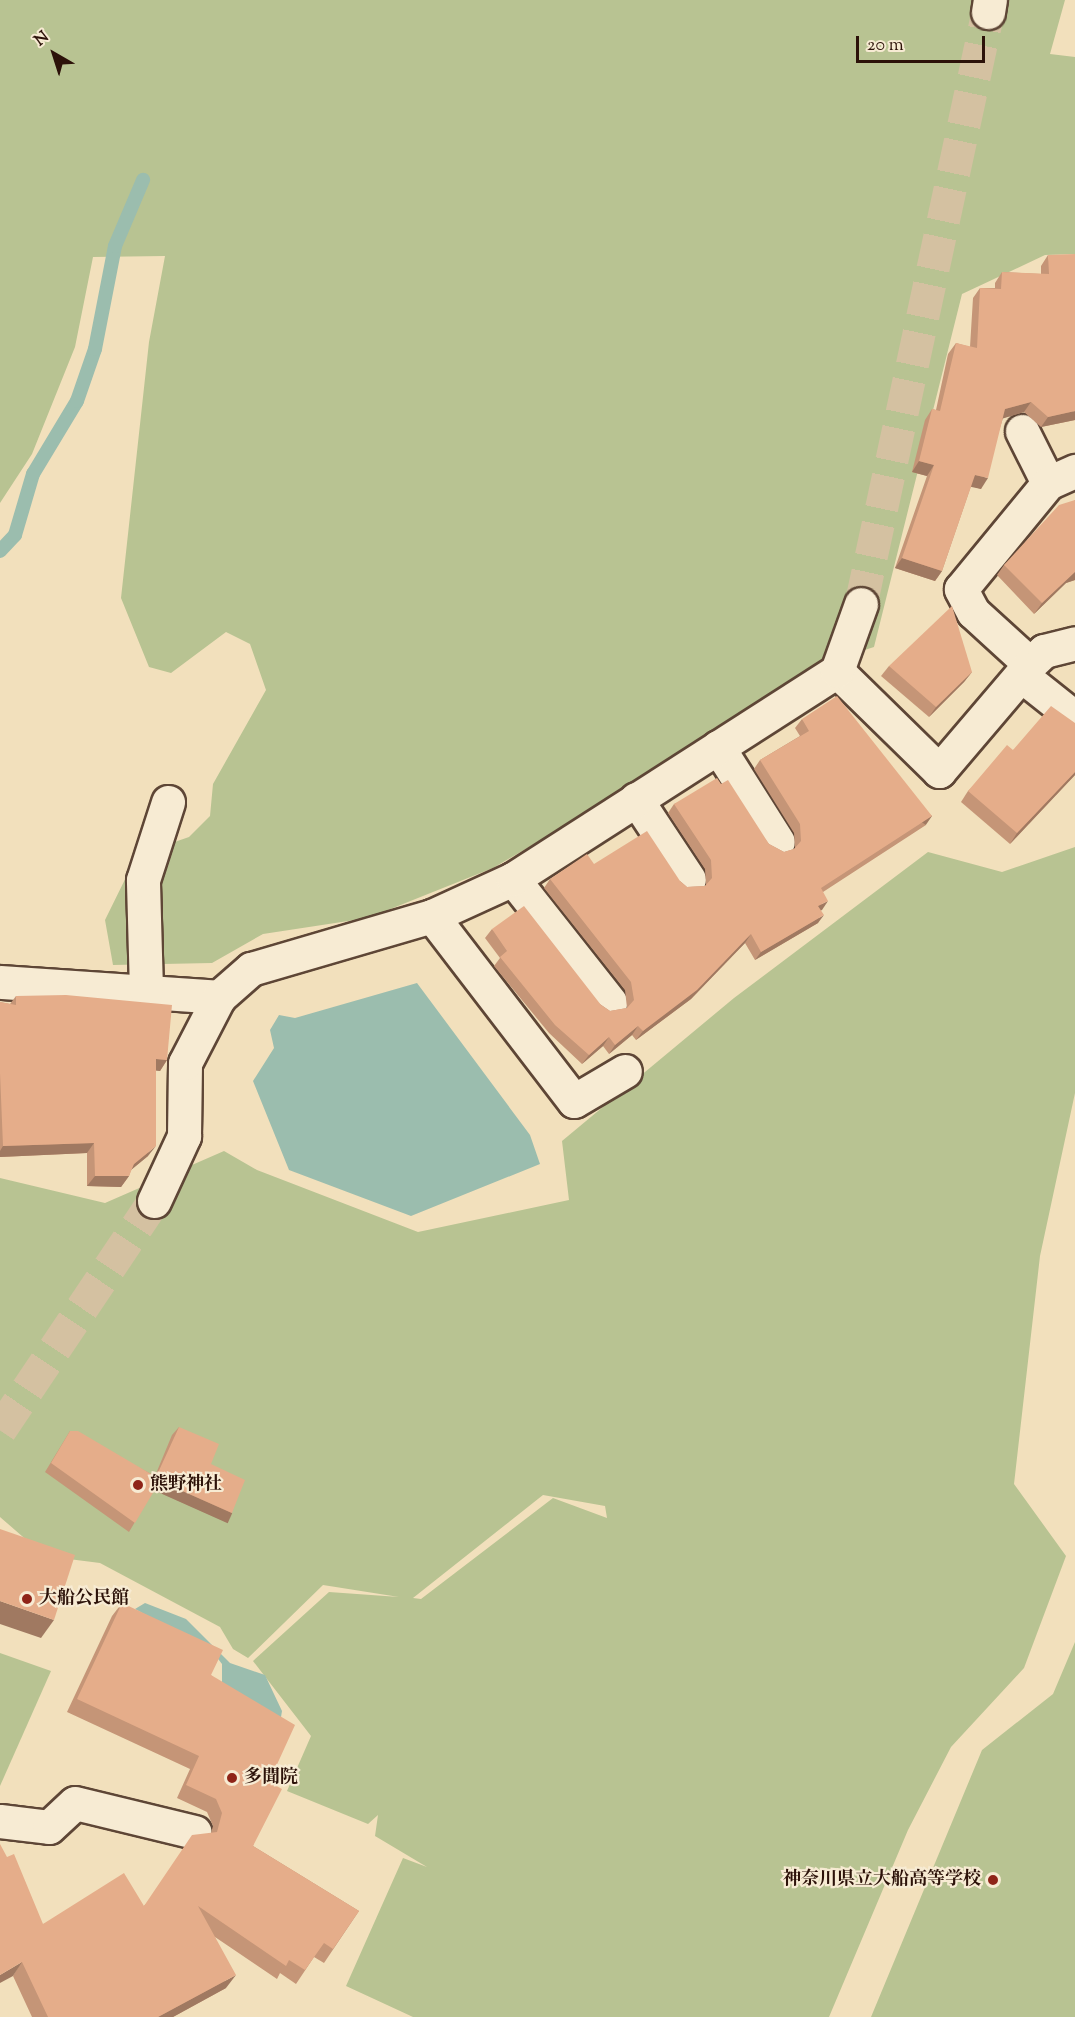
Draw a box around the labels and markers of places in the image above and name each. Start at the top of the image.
place label: 熊野神社 [150,1474,222,1496]
marker: 熊野神社 [131,1478,145,1492]
place label: 大船公民館 [39,1588,129,1610]
marker: 大船公民館 [20,1592,34,1606]
place label: 多聞院 [244,1767,298,1789]
marker: 多聞院 [225,1771,239,1785]
place label: 神奈川県立大船高等学校 [783,1869,981,1891]
marker: 神奈川県立大船高等学校 [986,1873,1000,1887]

